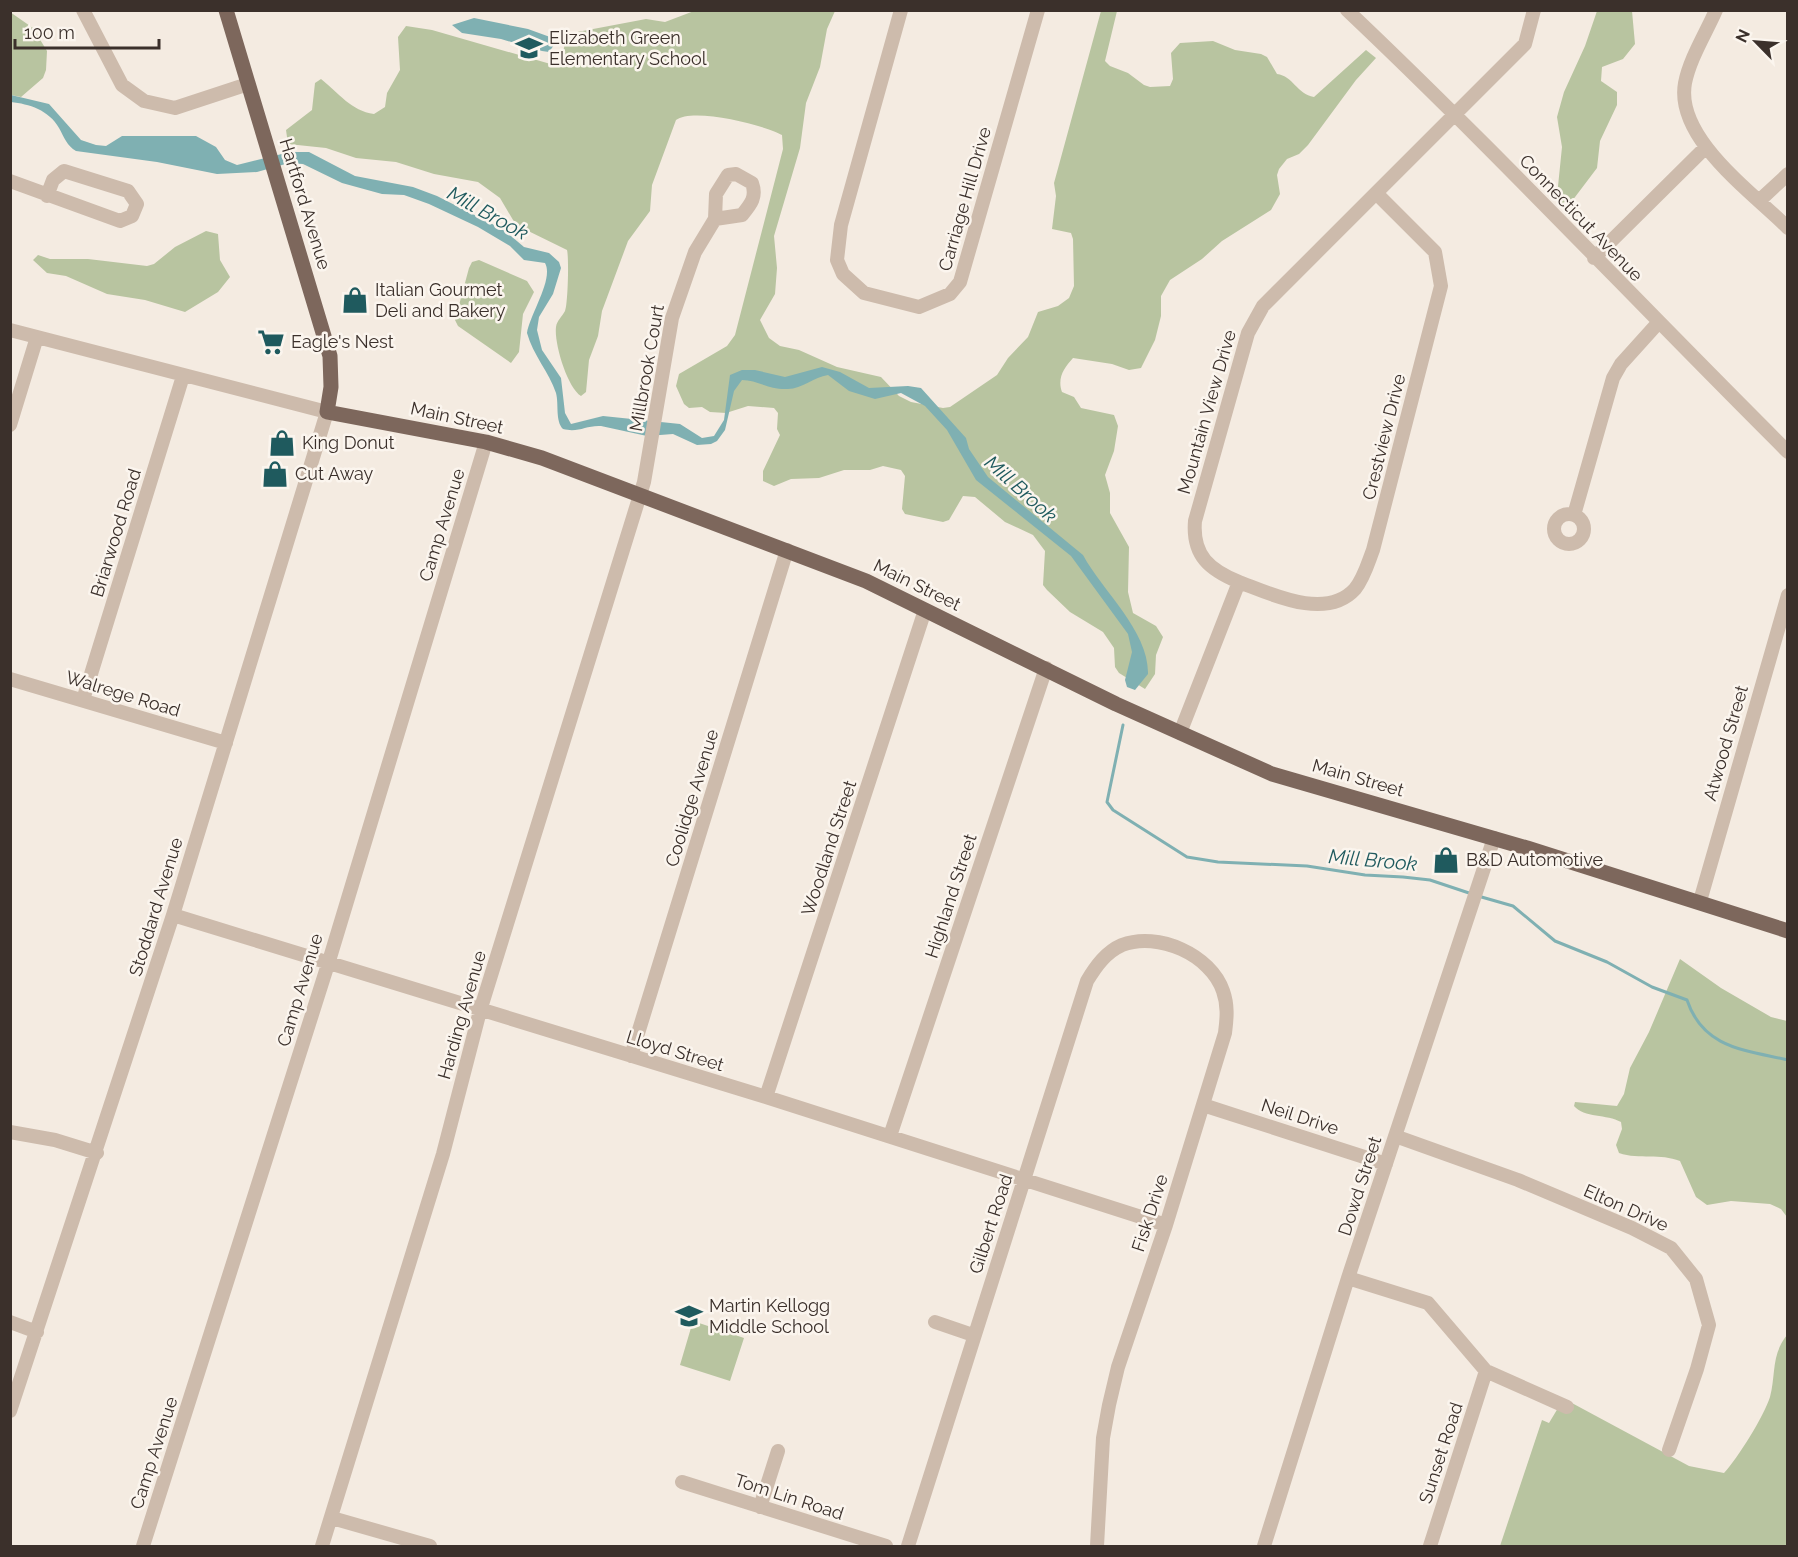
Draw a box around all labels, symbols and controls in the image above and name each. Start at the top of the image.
scale bar [15,12,159,50]
north arrow [1726,12,1786,72]
text: 100 m [24,22,75,43]
text: N [1732,26,1754,45]
place label: Elizabeth Green Elementary School [549,27,707,69]
school or university icon: Elizabeth Green Elementary School [514,33,544,63]
street label: Carriage Hill Drive [934,124,995,273]
street label: Hartford Avenue [276,136,336,272]
street label: Connecticut Avenue [1515,150,1648,286]
water label: Mill Brook [443,181,533,245]
place label: Italian Gourmet Deli and Bakery [375,279,506,321]
shop icon: Italian Gourmet Deli and Bakery [340,285,370,315]
street label: Millbrook Court [625,303,668,433]
supermarket icon: Eagle's Nest [256,327,286,357]
street label: Mountain View Drive [1173,327,1240,496]
place label: Eagle's Nest [291,331,394,352]
street label: Crestview Drive [1358,371,1409,502]
street label: Main Street [409,397,505,438]
shop icon: King Donut [267,428,297,458]
place label: King Donut [302,432,395,453]
water label: Mill Brook [980,450,1062,528]
shop icon: Cut Away [260,459,290,489]
place label: Cut Away [295,463,374,484]
street label: Camp Avenue [414,465,469,584]
street label: Briarwood Road [86,466,145,600]
street label: Main Street [870,554,964,615]
street label: Walrege Road [63,666,183,721]
street label: Atwood Street [1699,683,1752,803]
street label: Coolidge Avenue [661,726,723,869]
street label: Main Street [1310,754,1406,801]
street label: Woodland Street [797,777,860,918]
street label: Highland Street [920,831,981,961]
street label: Stoddard Avenue [124,835,187,979]
water label: Mill Brook [1328,844,1419,876]
shop icon: B&D Automotive [1431,845,1461,875]
place label: B&D Automotive [1466,849,1603,870]
street label: Camp Avenue [272,930,327,1049]
street label: Harding Avenue [433,948,490,1082]
street label: Lloyd Street [624,1026,726,1075]
street label: Neil Drive [1259,1094,1342,1139]
street label: Dowd Street [1334,1133,1385,1238]
street label: Gilbert Road [965,1171,1017,1276]
street label: Fisk Drive [1127,1171,1172,1254]
street label: Elton Drive [1581,1180,1672,1236]
place label: Martin Kellogg Middle School [709,1295,830,1337]
school or university icon: Martin Kellogg Middle School [674,1301,704,1331]
street label: Camp Avenue [125,1394,182,1512]
street label: Sunset Road [1414,1400,1467,1506]
street label: Tom Lin Road [732,1469,846,1524]

